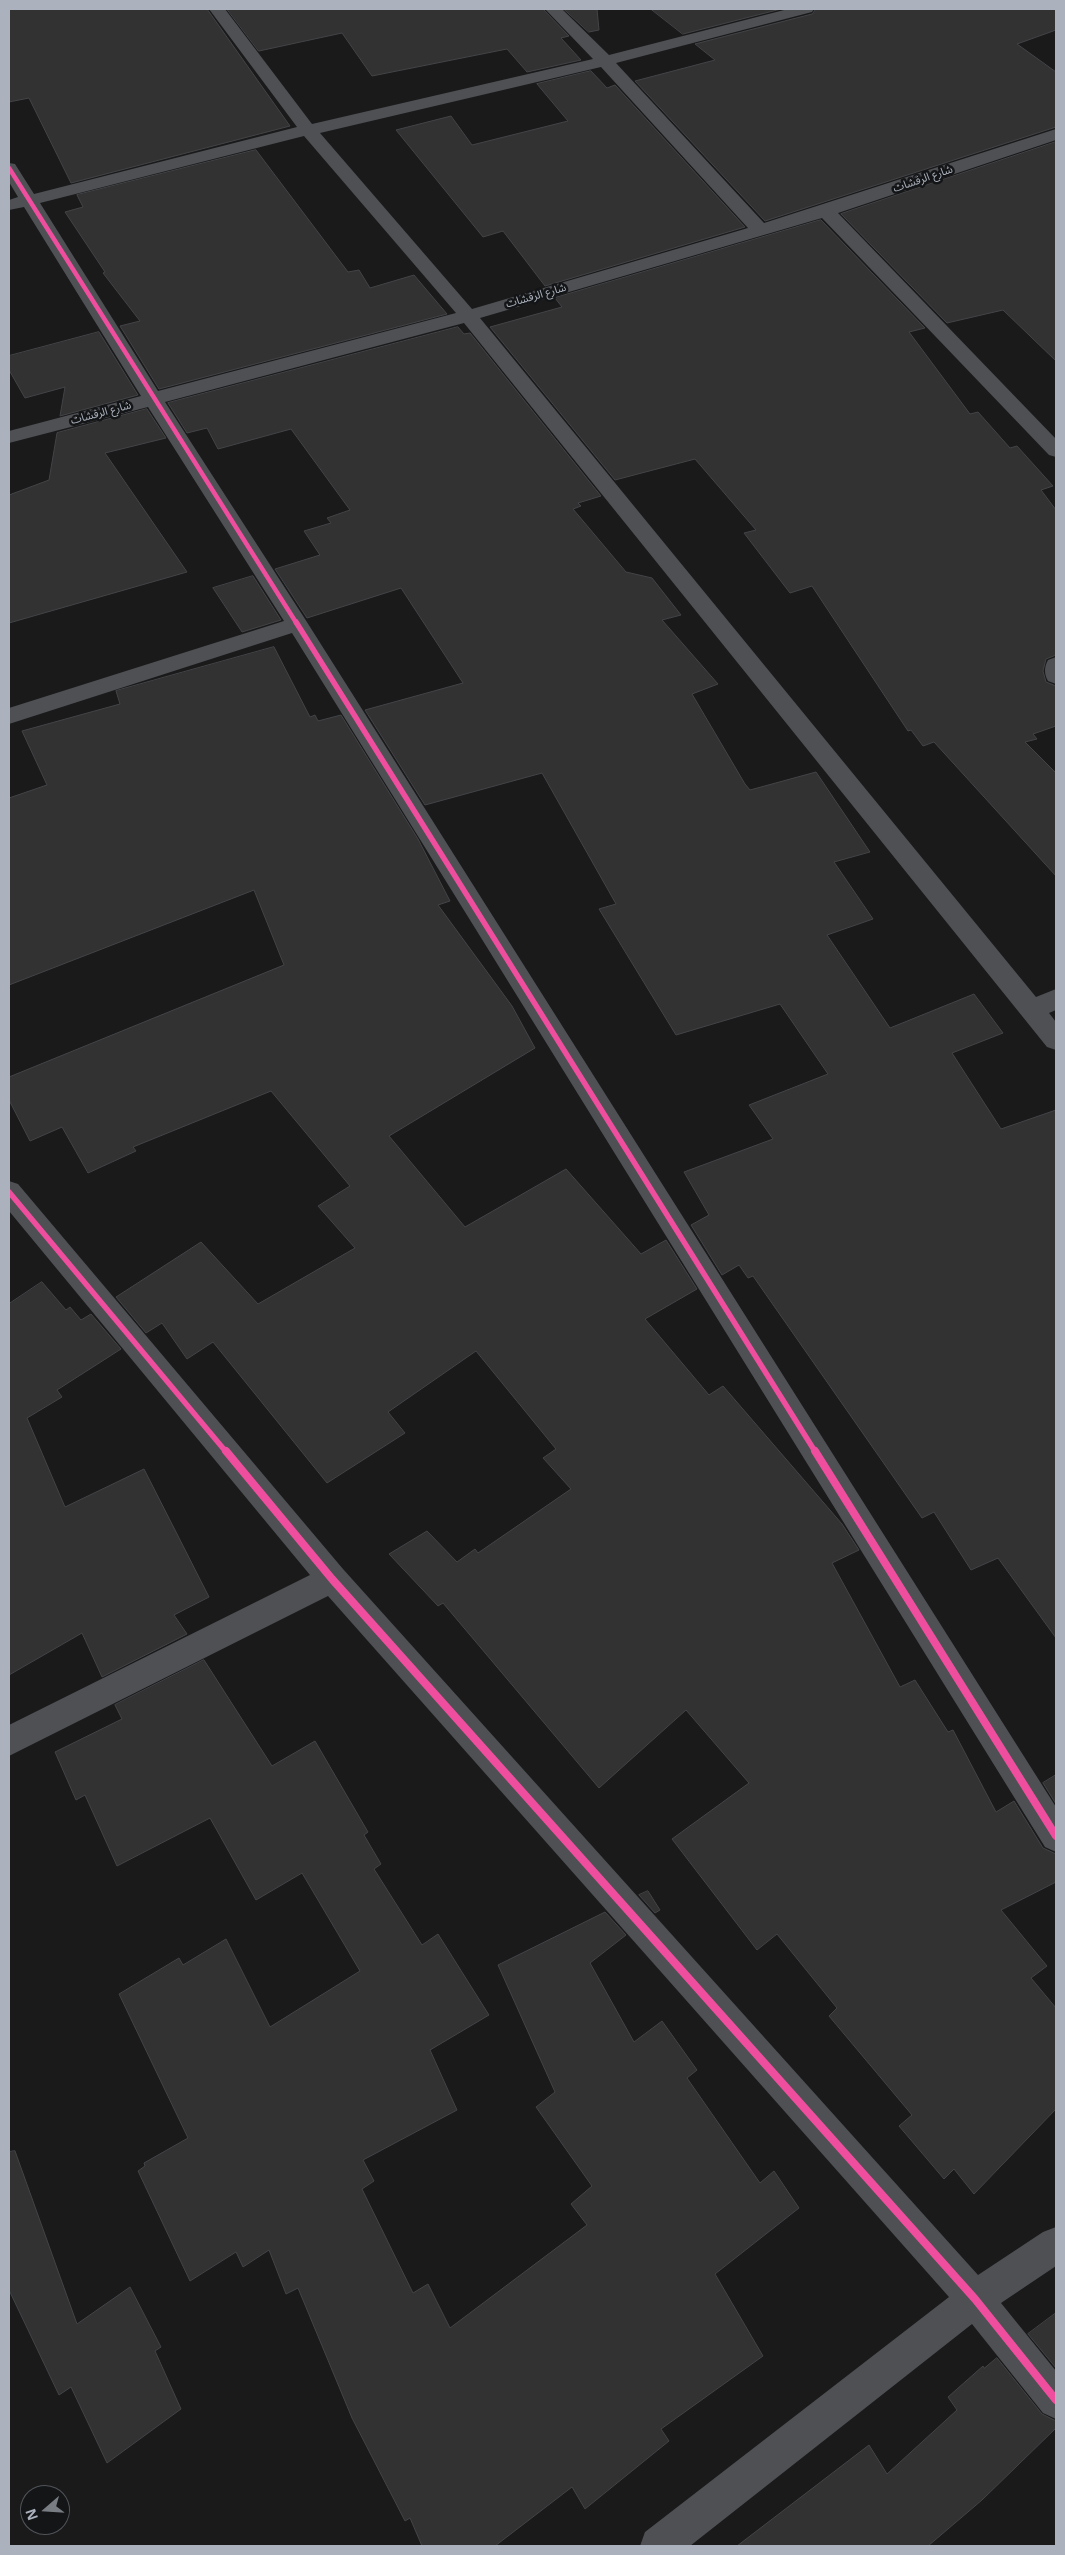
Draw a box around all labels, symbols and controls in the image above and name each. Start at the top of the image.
street label: شارع الرقشات [891,163,955,195]
street label: شارع الرقشات [504,281,568,311]
street label: شارع الرقشات [69,399,133,427]
north arrow [20,2485,70,2535]
text: N [20,2506,42,2523]

